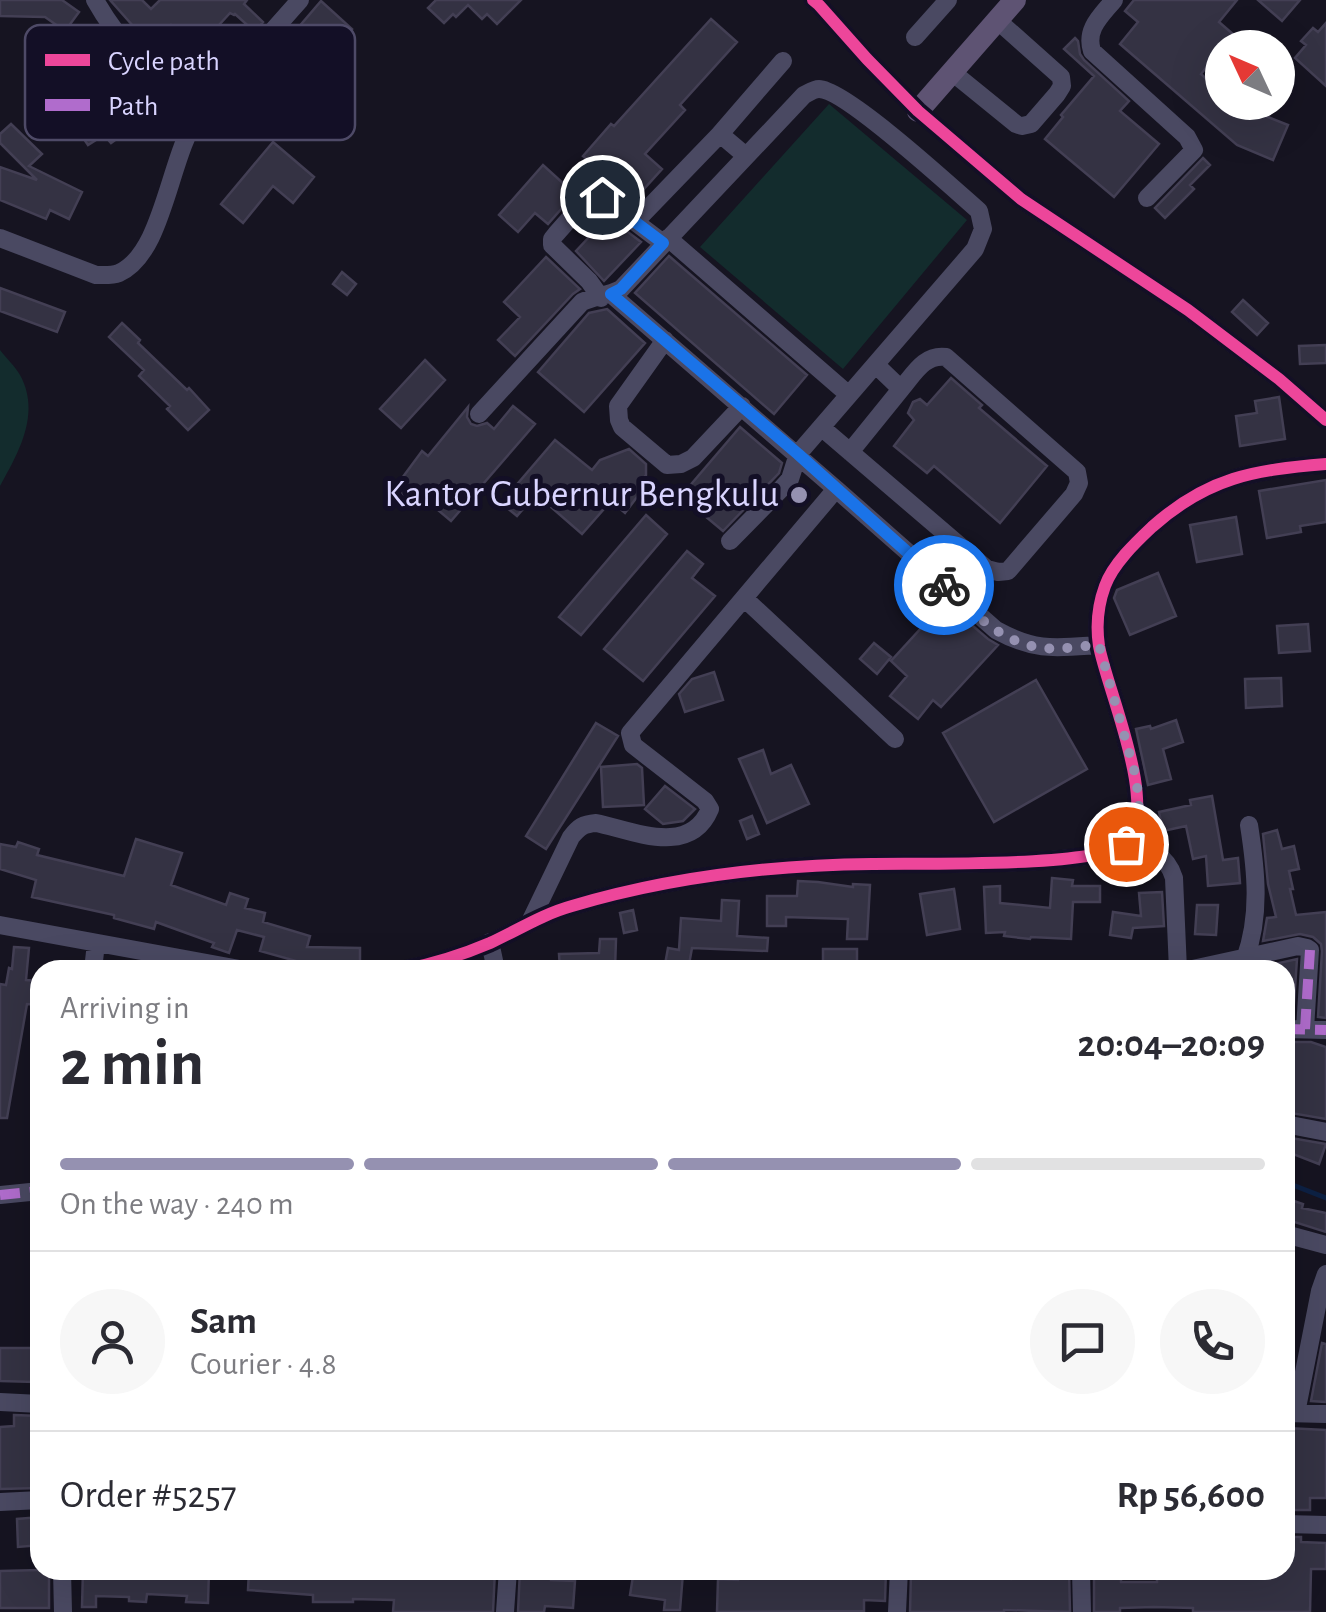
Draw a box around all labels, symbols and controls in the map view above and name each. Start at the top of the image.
legend [25,25,355,140]
north arrow [1205,30,1295,120]
map controls [1205,30,1295,120]
text: Cycle path [108,48,220,76]
text: Path [108,93,158,121]
pin [560,155,645,240]
icon: home [575,170,630,225]
place label: Kantor Gubernur Bengkulu [384,476,779,514]
marker: Kantor Gubernur Bengkulu [788,484,810,506]
courier [894,535,994,635]
icon: bike [917,558,972,613]
pin [1084,802,1169,887]
icon: bag [1099,817,1154,872]
text: Arriving in [60,992,189,1024]
text: 20:04–20:09 [1078,1026,1265,1064]
text: 2 min [60,1032,204,1097]
text: On the way · 240 m [60,1188,294,1220]
button: person [60,1289,165,1394]
button: chat [1030,1289,1135,1394]
button: phone [1160,1289,1265,1394]
text: Sam [190,1303,257,1341]
text: Courier · 4.8 [190,1348,337,1380]
text: Order #5257 [60,1477,237,1515]
text: Rp 56,600 [1116,1477,1265,1515]

